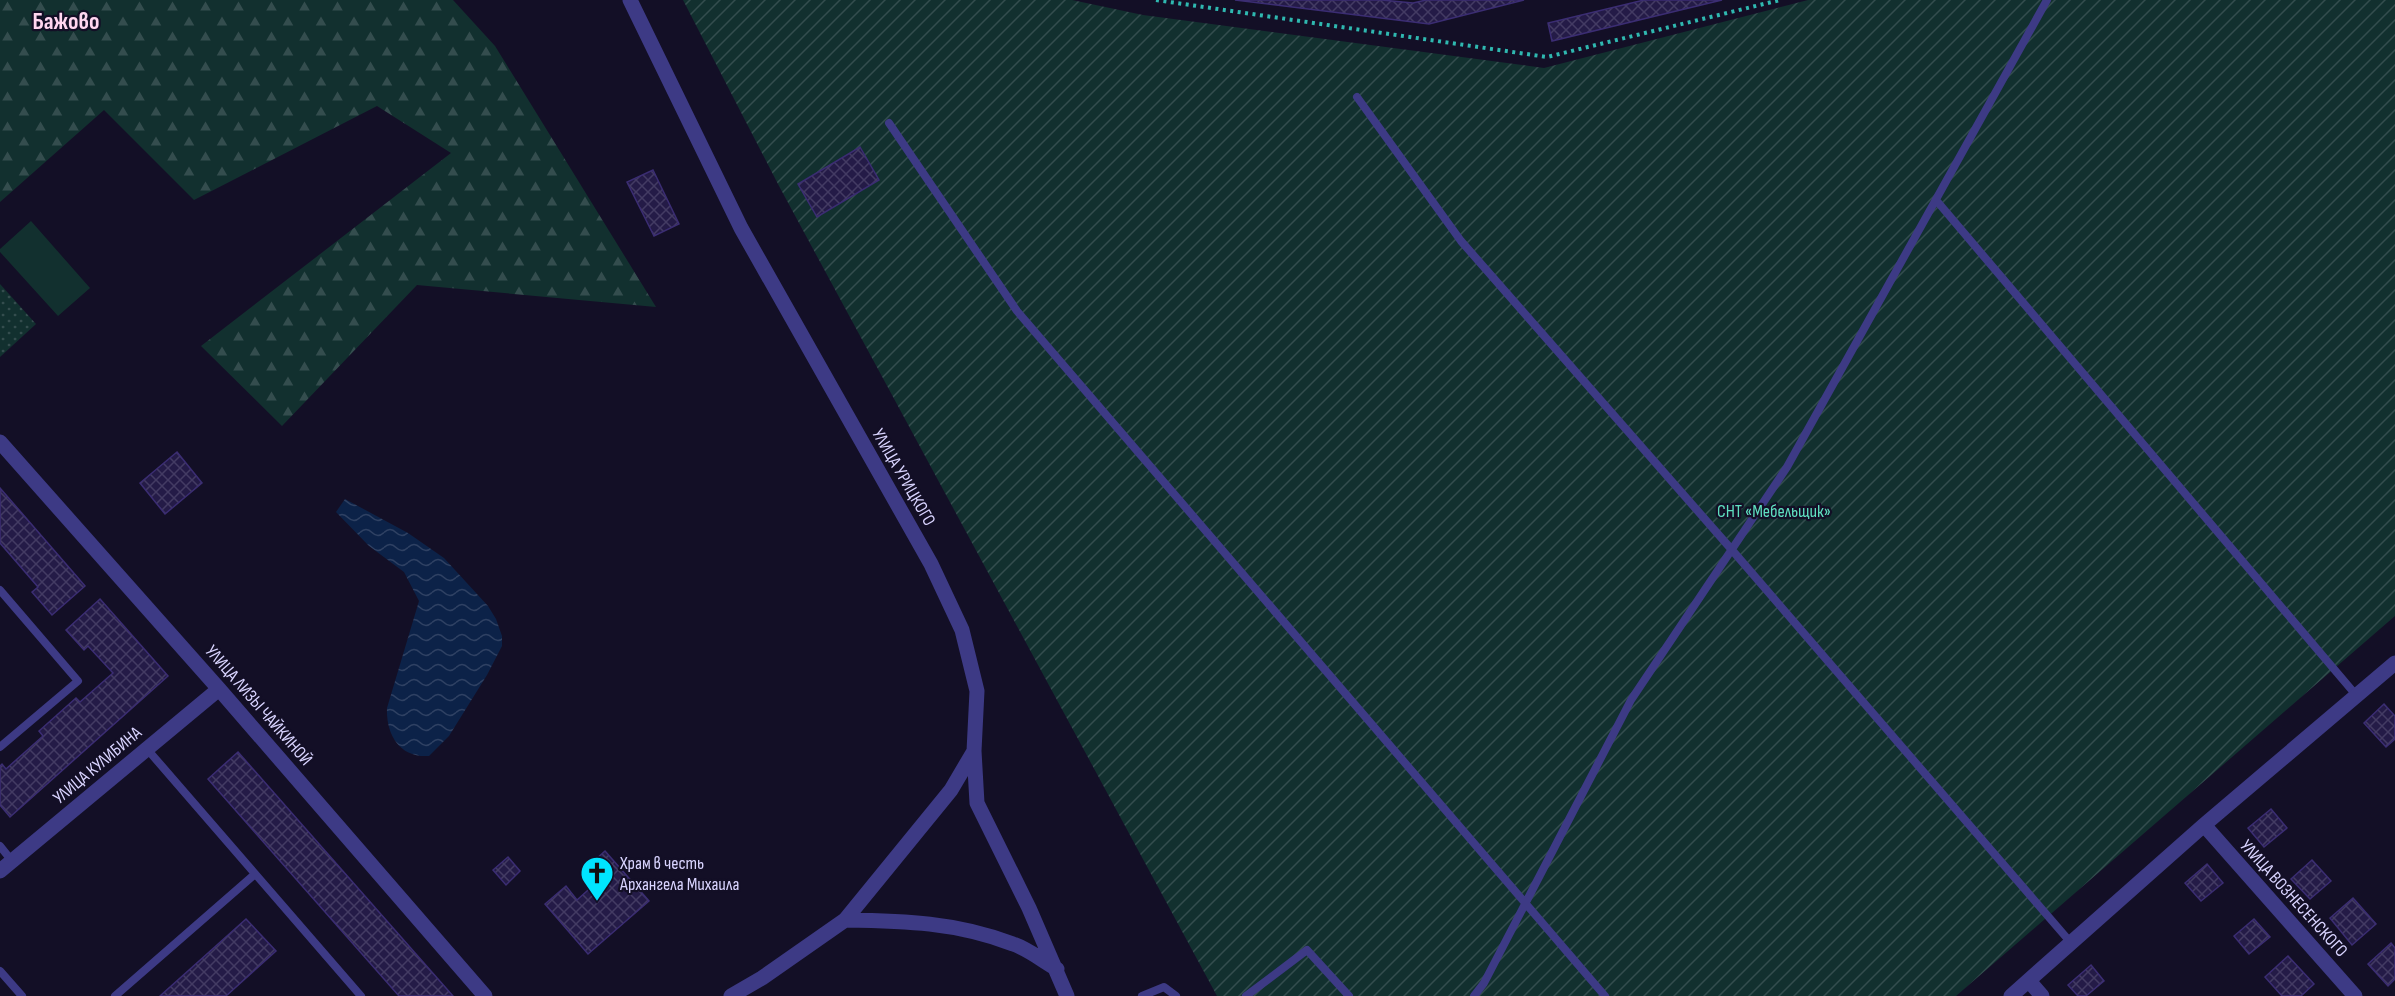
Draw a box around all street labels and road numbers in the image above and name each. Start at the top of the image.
street label: УЛИЦА УРИЦКОГО [867,425,940,530]
street label: УЛИЦА ЛИЗЫ ЧАЙКИНОЙ [201,641,317,770]
street label: УЛИЦА КУЛИБИНА [49,722,146,808]
street label: УЛИЦА ВОЗНЕСЕНСКОГО [2236,835,2352,961]

